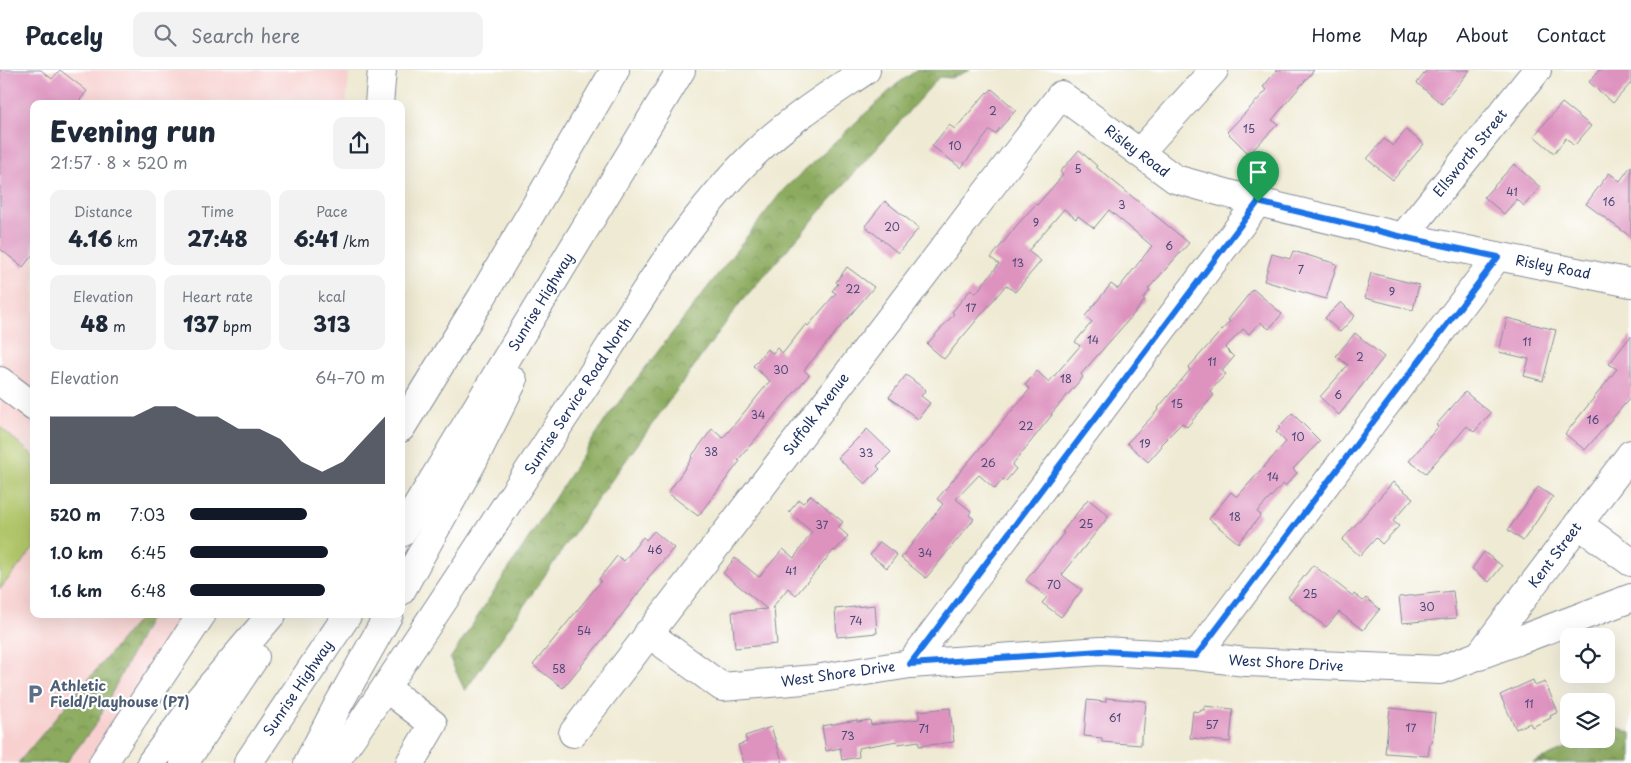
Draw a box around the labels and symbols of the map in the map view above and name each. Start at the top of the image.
house number: 2 [989,102,997,119]
street label: Ellsworth Street [1428,104,1512,201]
street label: Risley Road [1101,119,1174,182]
house number: 15 [1243,120,1255,137]
house number: 10 [949,137,961,154]
pin [1237,151,1279,202]
house number: 5 [1074,160,1082,177]
house number: 41 [1506,183,1518,200]
house number: 16 [1603,193,1616,210]
house number: 3 [1118,196,1126,213]
house number: 9 [1033,214,1039,231]
house number: 20 [884,218,900,235]
house number: 6 [1165,237,1173,254]
street label: Sunrise Highway [503,248,578,355]
street label: Risley Road [1514,249,1593,284]
house number: 13 [1012,254,1024,271]
house number: 7 [1298,261,1304,278]
house number: 22 [846,280,860,297]
house number: 9 [1389,283,1395,300]
house number: 17 [966,299,977,316]
street label: Sunrise Service Road North [519,313,636,479]
house number: 14 [1087,331,1099,348]
house number: 11 [1522,333,1532,350]
house number: 2 [1356,348,1364,365]
house number: 11 [1207,353,1217,370]
house number: 30 [773,361,789,378]
street label: Suffolk Avenue [778,368,854,459]
house number: 18 [1060,370,1072,387]
house number: 6 [1334,386,1342,403]
house number: 15 [1171,395,1183,412]
house number: 34 [751,406,765,423]
house number: 16 [1587,411,1600,428]
house number: 22 [1019,417,1033,434]
house number: 10 [1292,428,1304,445]
house number: 19 [1139,435,1151,452]
house number: 38 [704,443,718,460]
house number: 33 [859,444,873,461]
house number: 26 [980,454,996,471]
house number: 14 [1267,468,1279,485]
house number: 18 [1229,508,1241,525]
house number: 25 [1079,515,1093,532]
house number: 37 [816,516,829,533]
street label: Kent Street [1523,517,1586,592]
house number: 46 [648,541,663,558]
house number: 34 [918,544,932,561]
house number: 41 [785,562,797,579]
house number: 70 [1047,576,1061,593]
house number: 25 [1303,585,1317,602]
house number: 30 [1419,598,1435,615]
house number: 74 [849,612,863,629]
house number: 54 [577,622,591,639]
street label: Sunrise Highway [258,635,338,740]
street label: West Shore Drive [1228,649,1344,676]
street label: West Shore Drive [780,655,896,692]
house number: 58 [552,660,566,677]
place label: Athletic Field/Playhouse (P7) [49,675,190,712]
parking icon: Athletic Field/Playhouse (P7) [24,683,46,705]
house number: 11 [1524,695,1534,712]
house number: 61 [1109,709,1121,726]
house number: 57 [1205,716,1219,733]
house number: 17 [1406,719,1417,736]
house number: 71 [919,720,929,737]
house number: 73 [841,727,855,744]

